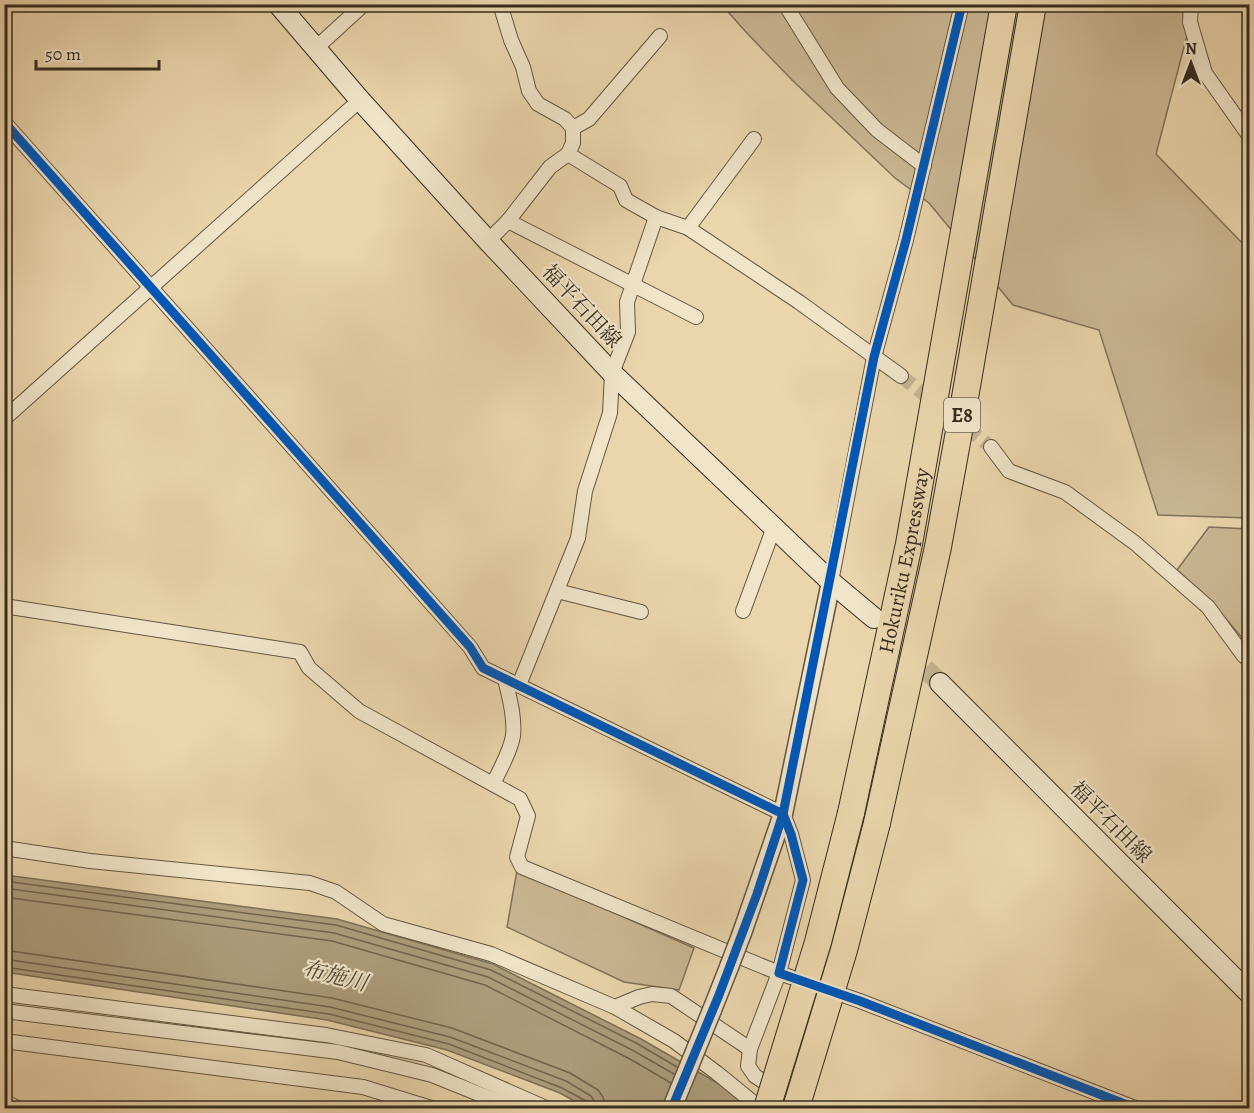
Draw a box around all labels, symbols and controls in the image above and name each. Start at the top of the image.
scale bar [36,33,159,71]
north arrow [1161,33,1221,93]
text: N [1185,38,1197,60]
text: 50 m [45,42,81,66]
street label: 福平石田線 [536,258,628,354]
road number: E8 [944,398,980,432]
street label: Hokuriku Expressway [872,465,936,656]
street label: 福平石田線 [1064,775,1158,869]
water label: 布施川 [299,953,372,999]

